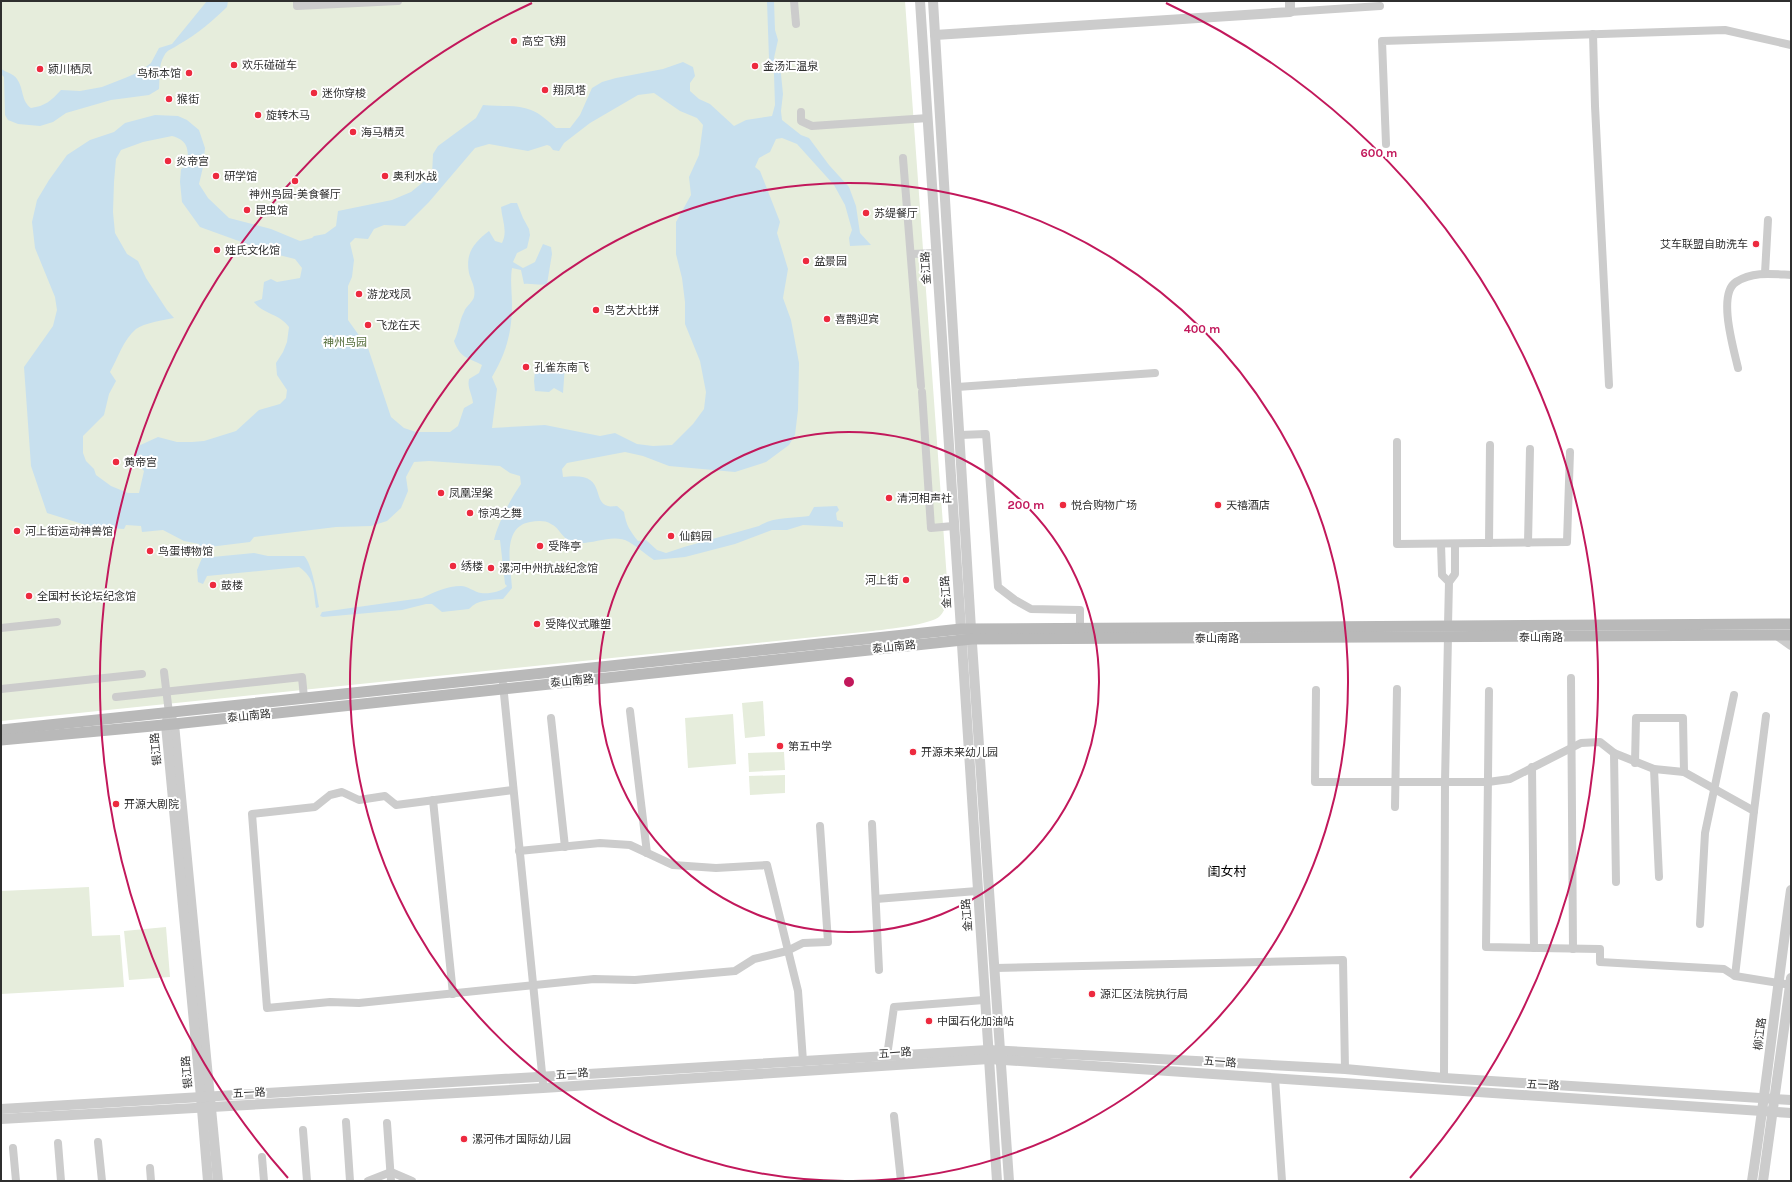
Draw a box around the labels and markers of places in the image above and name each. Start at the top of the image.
place label: 高空飞翔 [522,35,566,48]
marker: 高空飞翔 [509,36,519,46]
place label: 欢乐碰碰车 [242,59,297,72]
marker: 欢乐碰碰车 [229,60,239,70]
place label: 金汤汇温泉 [763,60,819,73]
marker: 金汤汇温泉 [750,61,760,71]
place label: 颍川栖凤 [48,63,92,76]
marker: 颍川栖凤 [35,64,45,74]
place label: 鸟标本馆 [137,67,181,80]
marker: 鸟标本馆 [184,68,194,78]
place label: 翔凤塔 [553,84,586,97]
marker: 翔凤塔 [540,85,550,95]
place label: 迷你穿梭 [322,87,366,100]
marker: 迷你穿梭 [309,88,319,98]
place label: 猴街 [177,93,199,106]
marker: 猴街 [164,94,174,104]
place label: 旋转木马 [266,109,310,122]
marker: 旋转木马 [253,110,263,120]
place label: 海马精灵 [361,126,405,139]
marker: 海马精灵 [348,127,358,137]
place label: 炎帝宫 [176,155,209,168]
marker: 炎帝宫 [163,156,173,166]
place label: 研学馆 [224,170,257,183]
place label: 奥利水战 [393,170,437,183]
marker: 研学馆 [211,171,221,181]
marker: 奥利水战 [380,171,390,181]
marker: 神州鸟园-美食餐厅 [290,176,300,186]
place label: 神州鸟园-美食餐厅 [249,188,341,201]
place label: 昆虫馆 [255,204,288,217]
marker: 昆虫馆 [242,205,252,215]
place label: 苏缇餐厅 [874,207,918,220]
marker: 苏缇餐厅 [861,208,871,218]
place label: 艾车联盟自助洗车 [1660,238,1748,251]
marker: 艾车联盟自助洗车 [1751,239,1761,249]
place label: 姓氏文化馆 [225,244,280,257]
marker: 姓氏文化馆 [212,245,222,255]
place label: 盆景园 [814,255,847,268]
marker: 盆景园 [801,256,811,266]
place label: 游龙戏凤 [367,288,411,301]
marker: 游龙戏凤 [354,289,364,299]
place label: 鸟艺大比拼 [604,304,659,317]
marker: 鸟艺大比拼 [591,305,601,315]
place label: 喜鹊迎宾 [835,313,879,326]
marker: 喜鹊迎宾 [822,314,832,324]
place label: 飞龙在天 [376,319,420,332]
marker: 飞龙在天 [363,320,373,330]
place label: 孔雀东南飞 [534,361,589,374]
marker: 孔雀东南飞 [521,362,531,372]
place label: 黄帝宫 [124,456,157,469]
marker: 黄帝宫 [111,457,121,467]
place label: 凤凰涅槃 [449,487,493,500]
marker: 凤凰涅槃 [436,488,446,498]
place label: 清河相声社 [897,492,952,505]
marker: 清河相声社 [884,493,894,503]
place label: 悦合购物广场 [1071,499,1137,512]
place label: 天禧酒店 [1226,499,1270,512]
marker: 悦合购物广场 [1058,500,1068,510]
marker: 天禧酒店 [1213,500,1223,510]
place label: 惊鸿之舞 [478,507,522,520]
marker: 惊鸿之舞 [465,508,475,518]
place label: 河上街运动神兽馆 [25,525,113,538]
marker: 河上街运动神兽馆 [12,526,22,536]
place label: 仙鹤园 [679,530,712,543]
marker: 仙鹤园 [666,531,676,541]
place label: 受降亭 [548,540,581,553]
marker: 受降亭 [535,541,545,551]
place label: 鸟蛋博物馆 [158,545,213,558]
marker: 鸟蛋博物馆 [145,546,155,556]
place label: 绣楼 [461,560,483,573]
marker: 绣楼 [448,561,458,571]
place label: 漯河中州抗战纪念馆 [499,562,598,575]
marker: 漯河中州抗战纪念馆 [486,563,496,573]
place label: 河上街 [865,574,898,587]
marker: 河上街 [901,575,911,585]
place label: 鼓楼 [221,579,243,592]
marker: 鼓楼 [208,580,218,590]
place label: 全国村长论坛纪念馆 [37,590,136,603]
marker: 全国村长论坛纪念馆 [24,591,34,601]
place label: 受降仪式雕塑 [545,618,611,631]
marker: 受降仪式雕塑 [532,619,542,629]
centre of rings [842,675,856,689]
place label: 第五中学 [788,740,832,753]
marker: 第五中学 [775,741,785,751]
place label: 开源未来幼儿园 [921,746,998,759]
marker: 开源未来幼儿园 [908,747,918,757]
place label: 开源大剧院 [124,798,179,811]
marker: 开源大剧院 [111,799,121,809]
place label: 源汇区法院执行局 [1100,988,1188,1001]
marker: 源汇区法院执行局 [1087,989,1097,999]
place label: 中国石化加油站 [937,1015,1014,1028]
marker: 中国石化加油站 [924,1016,934,1026]
place label: 漯河伟才国际幼儿园 [472,1133,571,1146]
marker: 漯河伟才国际幼儿园 [459,1134,469,1144]

